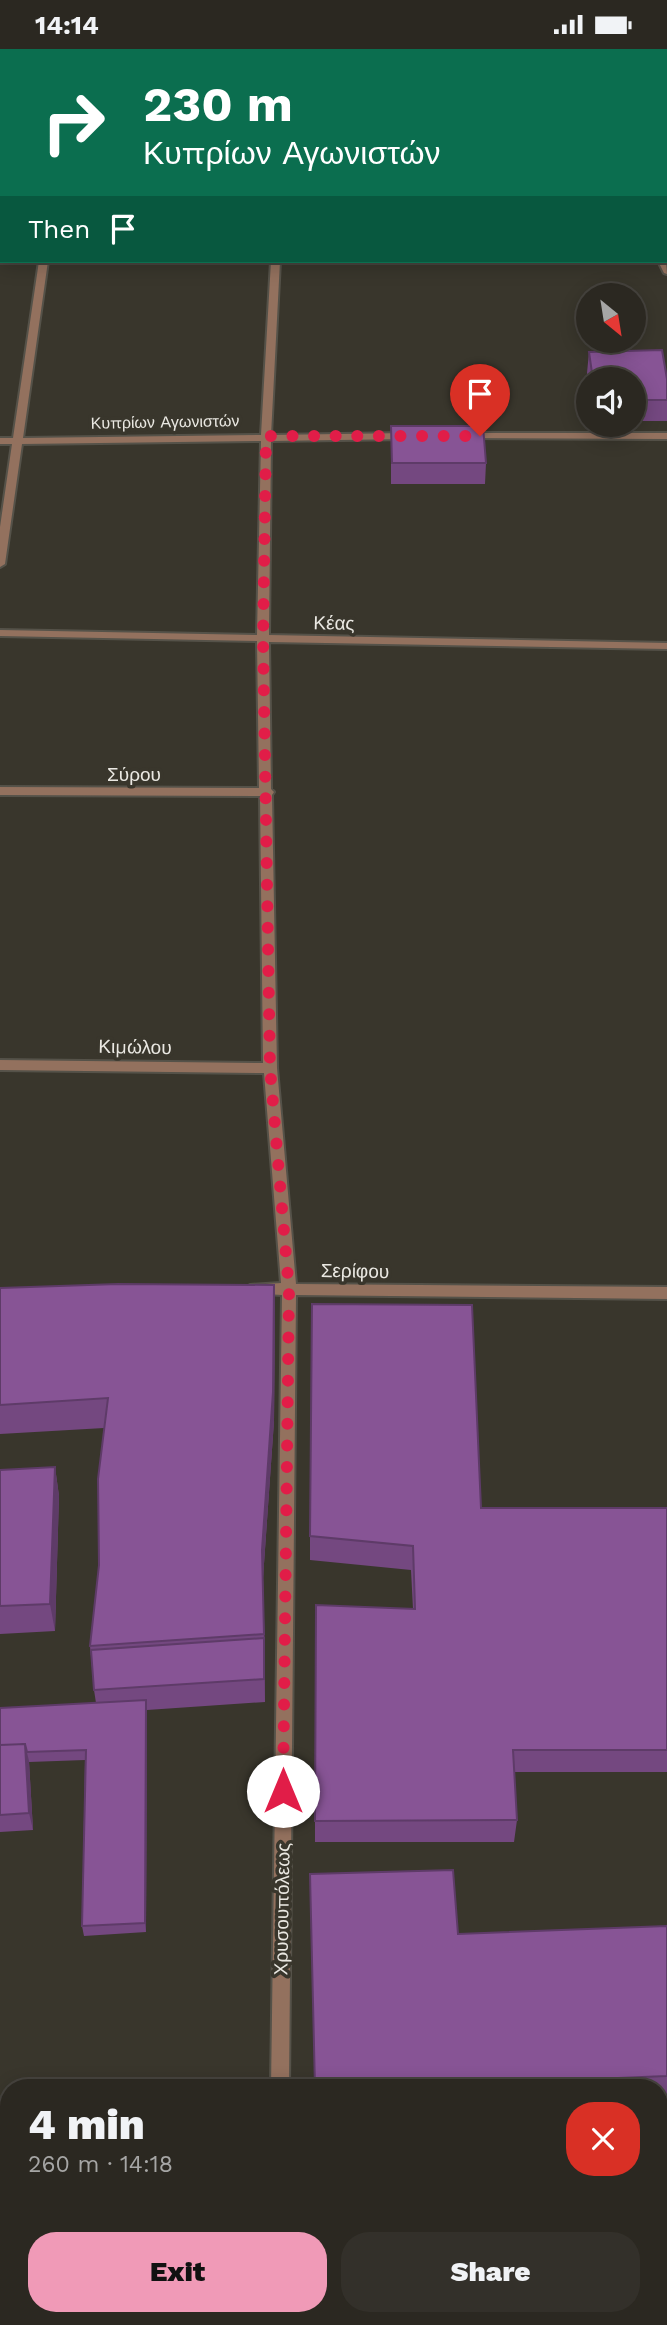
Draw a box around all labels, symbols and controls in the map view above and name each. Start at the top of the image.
text: 14:14 [35,10,99,40]
text: 230 m [143,75,293,133]
icon: right [28,77,119,168]
text: Κυπρίων Αγωνιστών [143,134,440,172]
icon: arrive [104,210,142,248]
text: Then [28,214,90,244]
north arrow [576,283,646,353]
map controls [576,283,646,437]
pin [450,364,510,436]
button: sound [576,367,646,437]
icon: arrive [461,375,499,413]
street label: Κυπρίων Αγωνιστών [90,411,240,433]
street label: Κέας [313,611,355,635]
street label: Σύρου [107,763,161,786]
street label: Κιμώλου [98,1035,172,1059]
street label: Σερίφου [321,1259,389,1283]
position arrow [246,1754,320,1828]
street label: Χρυσουπόλεως [269,1842,295,1976]
text: 4 min [28,2100,145,2149]
button: close [566,2102,640,2176]
text: 260 m · 14:18 [28,2151,173,2178]
button: Exit [28,2232,327,2312]
button: Share [341,2232,640,2312]

